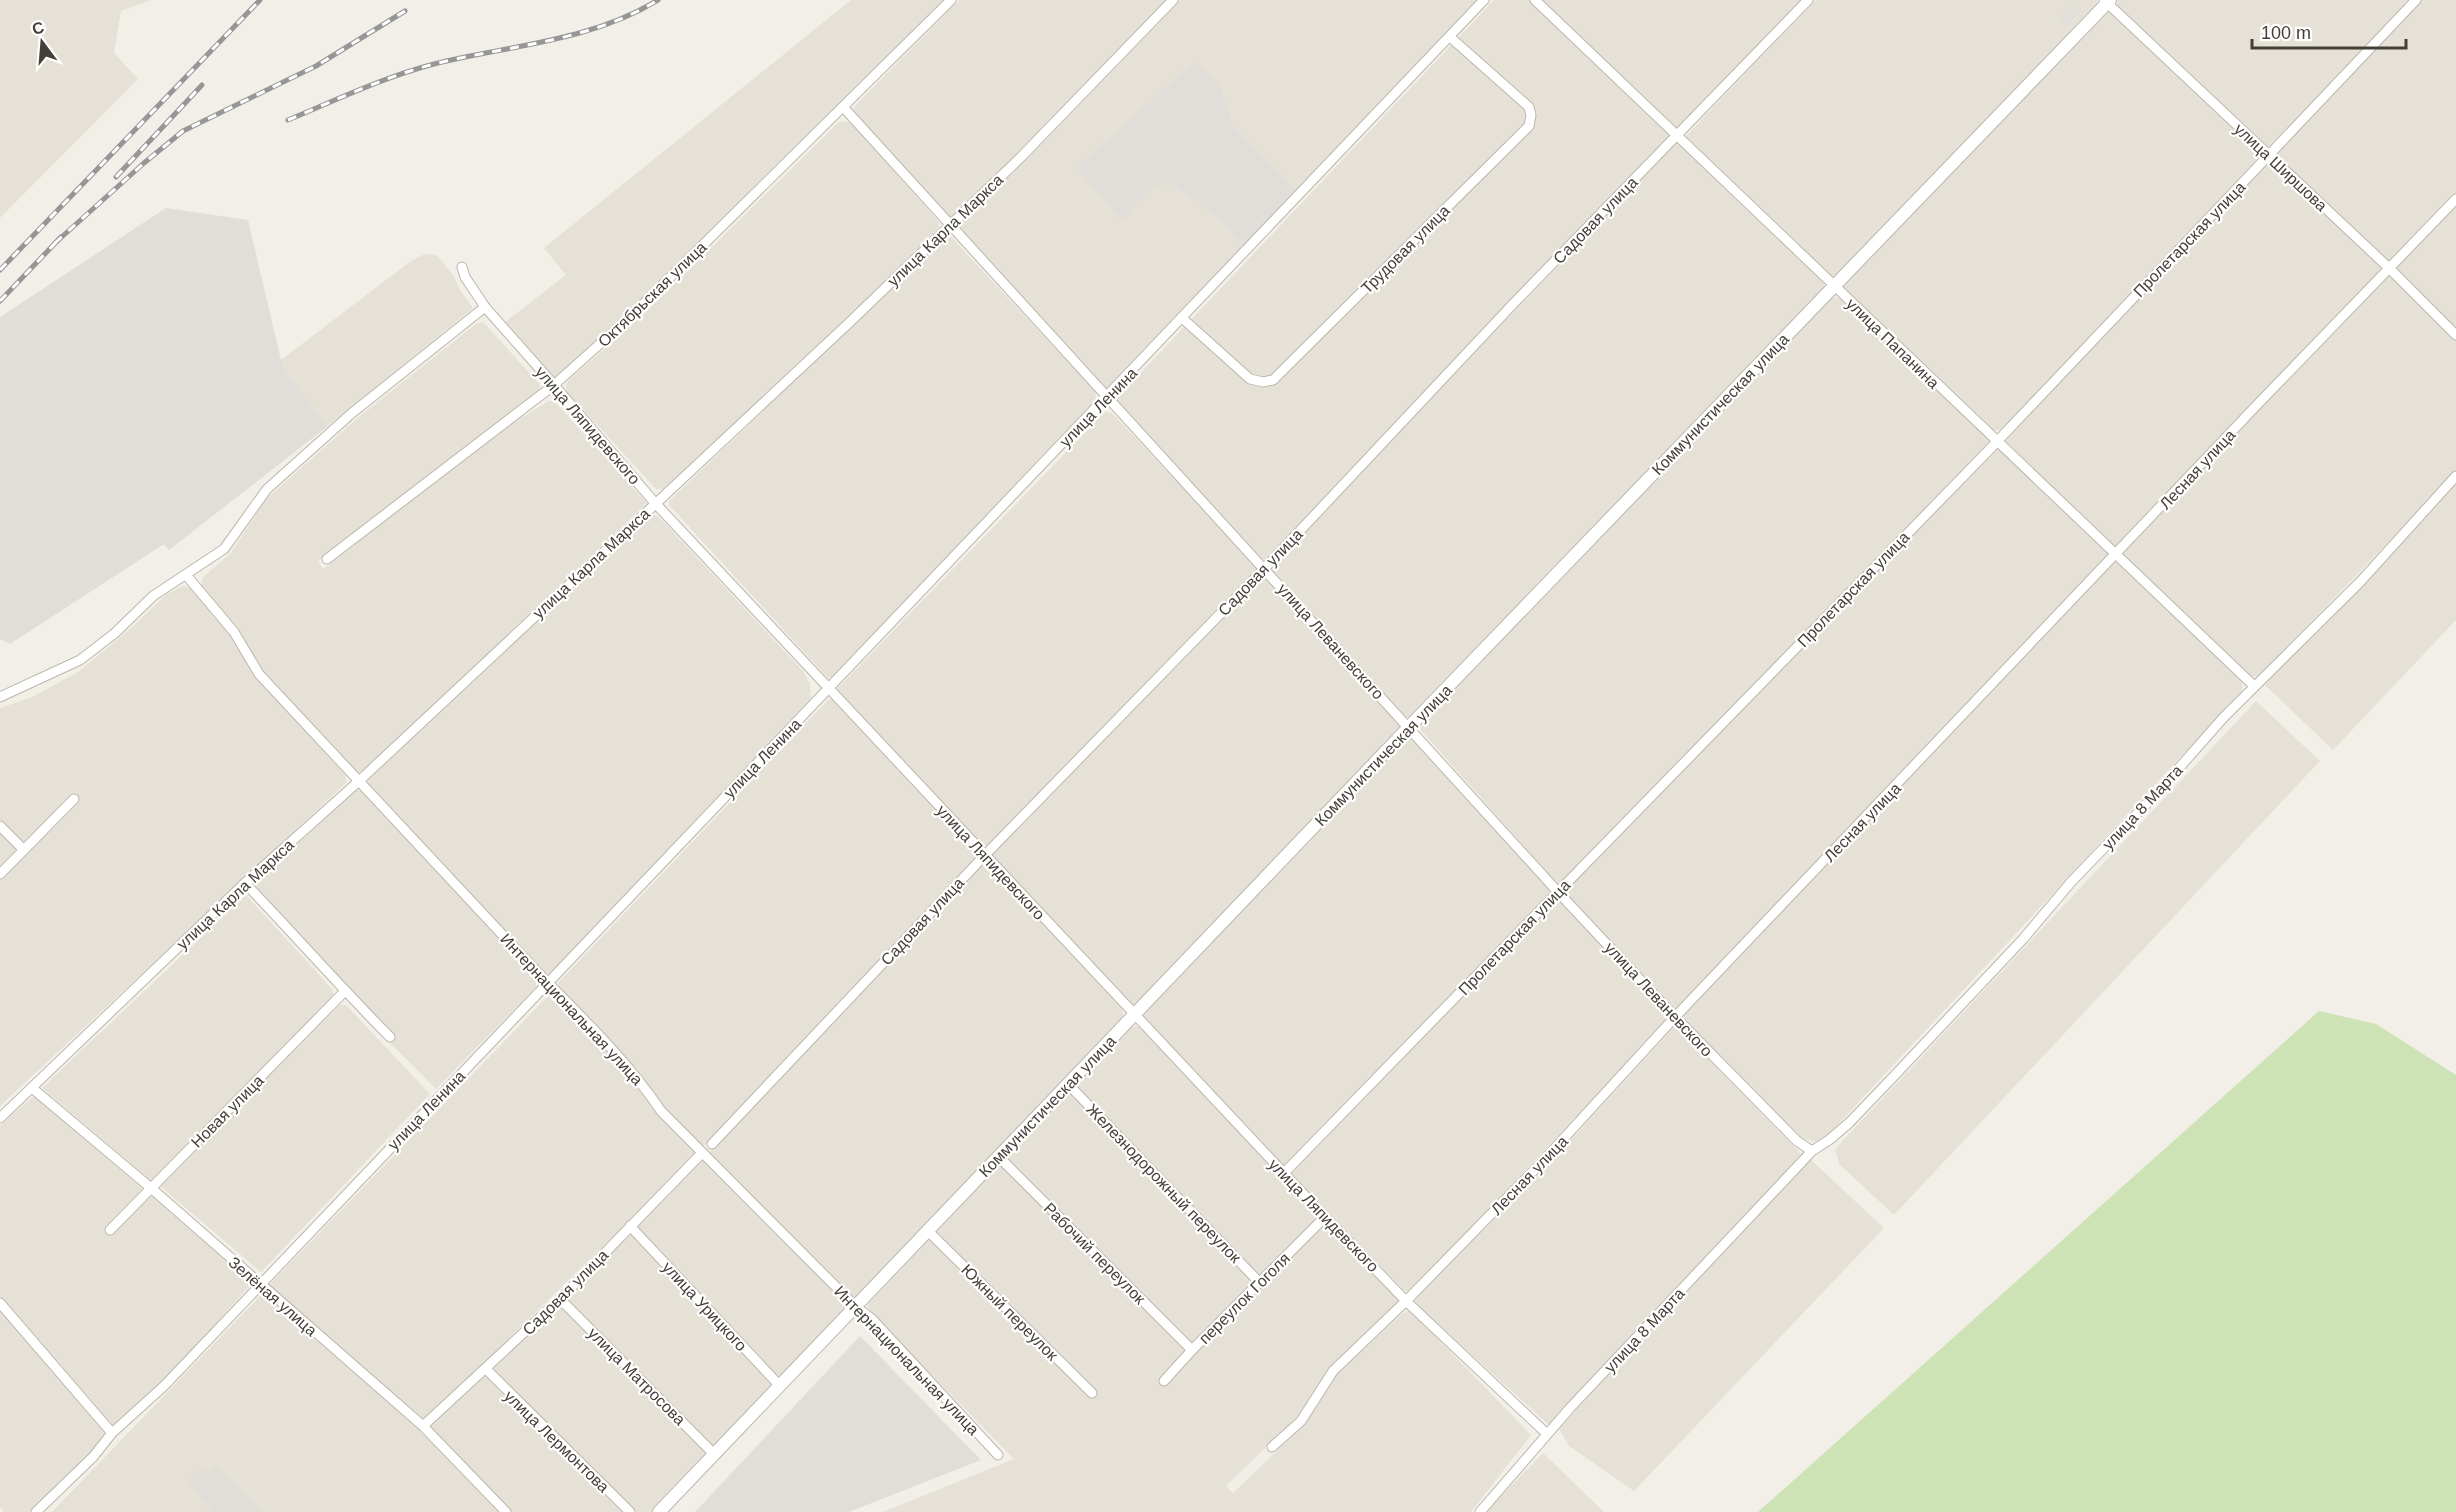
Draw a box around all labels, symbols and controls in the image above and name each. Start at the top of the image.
north arrow [12,12,72,72]
scale bar [2252,12,2406,50]
text: С [30,18,46,38]
text: 100 m [2261,23,2311,43]
street label: улица Ширшова [2231,120,2330,215]
street label: улица Карла Маркса [884,171,1006,290]
street label: Садовая улица [1550,174,1641,267]
street label: Пролетарская улица [2130,178,2249,300]
street label: Трудовая улица [1358,202,1453,297]
street label: Октябрьская улица [595,238,710,350]
street label: улица Папанина [1843,295,1942,392]
street label: Коммунистическая улица [1649,330,1792,478]
street label: улица Ляпидевского [532,363,643,488]
street label: улица Ленина [1056,364,1140,450]
street label: Лесная улица [2156,426,2239,513]
street label: улица Карла Маркса [530,505,653,622]
street label: Садовая улица [1215,526,1306,619]
street label: Пролетарская улица [1794,528,1913,650]
street label: улица Леваневского [1274,580,1387,703]
street label: Коммунистическая улица [1312,681,1455,829]
street label: улица Ленина [720,715,804,801]
street label: улица 8 Марта [2099,762,2186,853]
street label: Лесная улица [1821,780,1904,865]
street label: улица Ляпидевского [933,802,1048,923]
street label: улица Карла Маркса [174,836,297,953]
street label: Садовая улица [878,874,967,969]
street label: Пролетарская улица [1455,876,1574,998]
street label: Интернациональная улица [497,930,646,1088]
street label: улица Леваневского [1601,939,1716,1060]
street label: Коммунистическая улица [976,1032,1119,1180]
street label: улица Ленина [384,1067,468,1153]
street label: Новая улица [188,1072,267,1151]
street label: Железнодорожный переулок [1083,1100,1245,1267]
street label: Лесная улица [1488,1133,1571,1218]
street label: улица Ляпидевского [1265,1155,1382,1275]
street label: Рабочий переулок [1041,1199,1149,1308]
street label: Садовая улица [519,1246,611,1338]
street label: переулок Гоголя [1195,1249,1293,1347]
street label: Зелёная улица [225,1254,320,1339]
street label: улица Урицкого [659,1258,750,1354]
street label: Южный переулок [958,1261,1062,1365]
street label: Интернациональная улица [831,1282,982,1438]
street label: улица 8 Марта [1601,1285,1688,1376]
street label: улица Матросова [585,1324,689,1428]
street label: улица Лермонтова [501,1387,613,1496]

